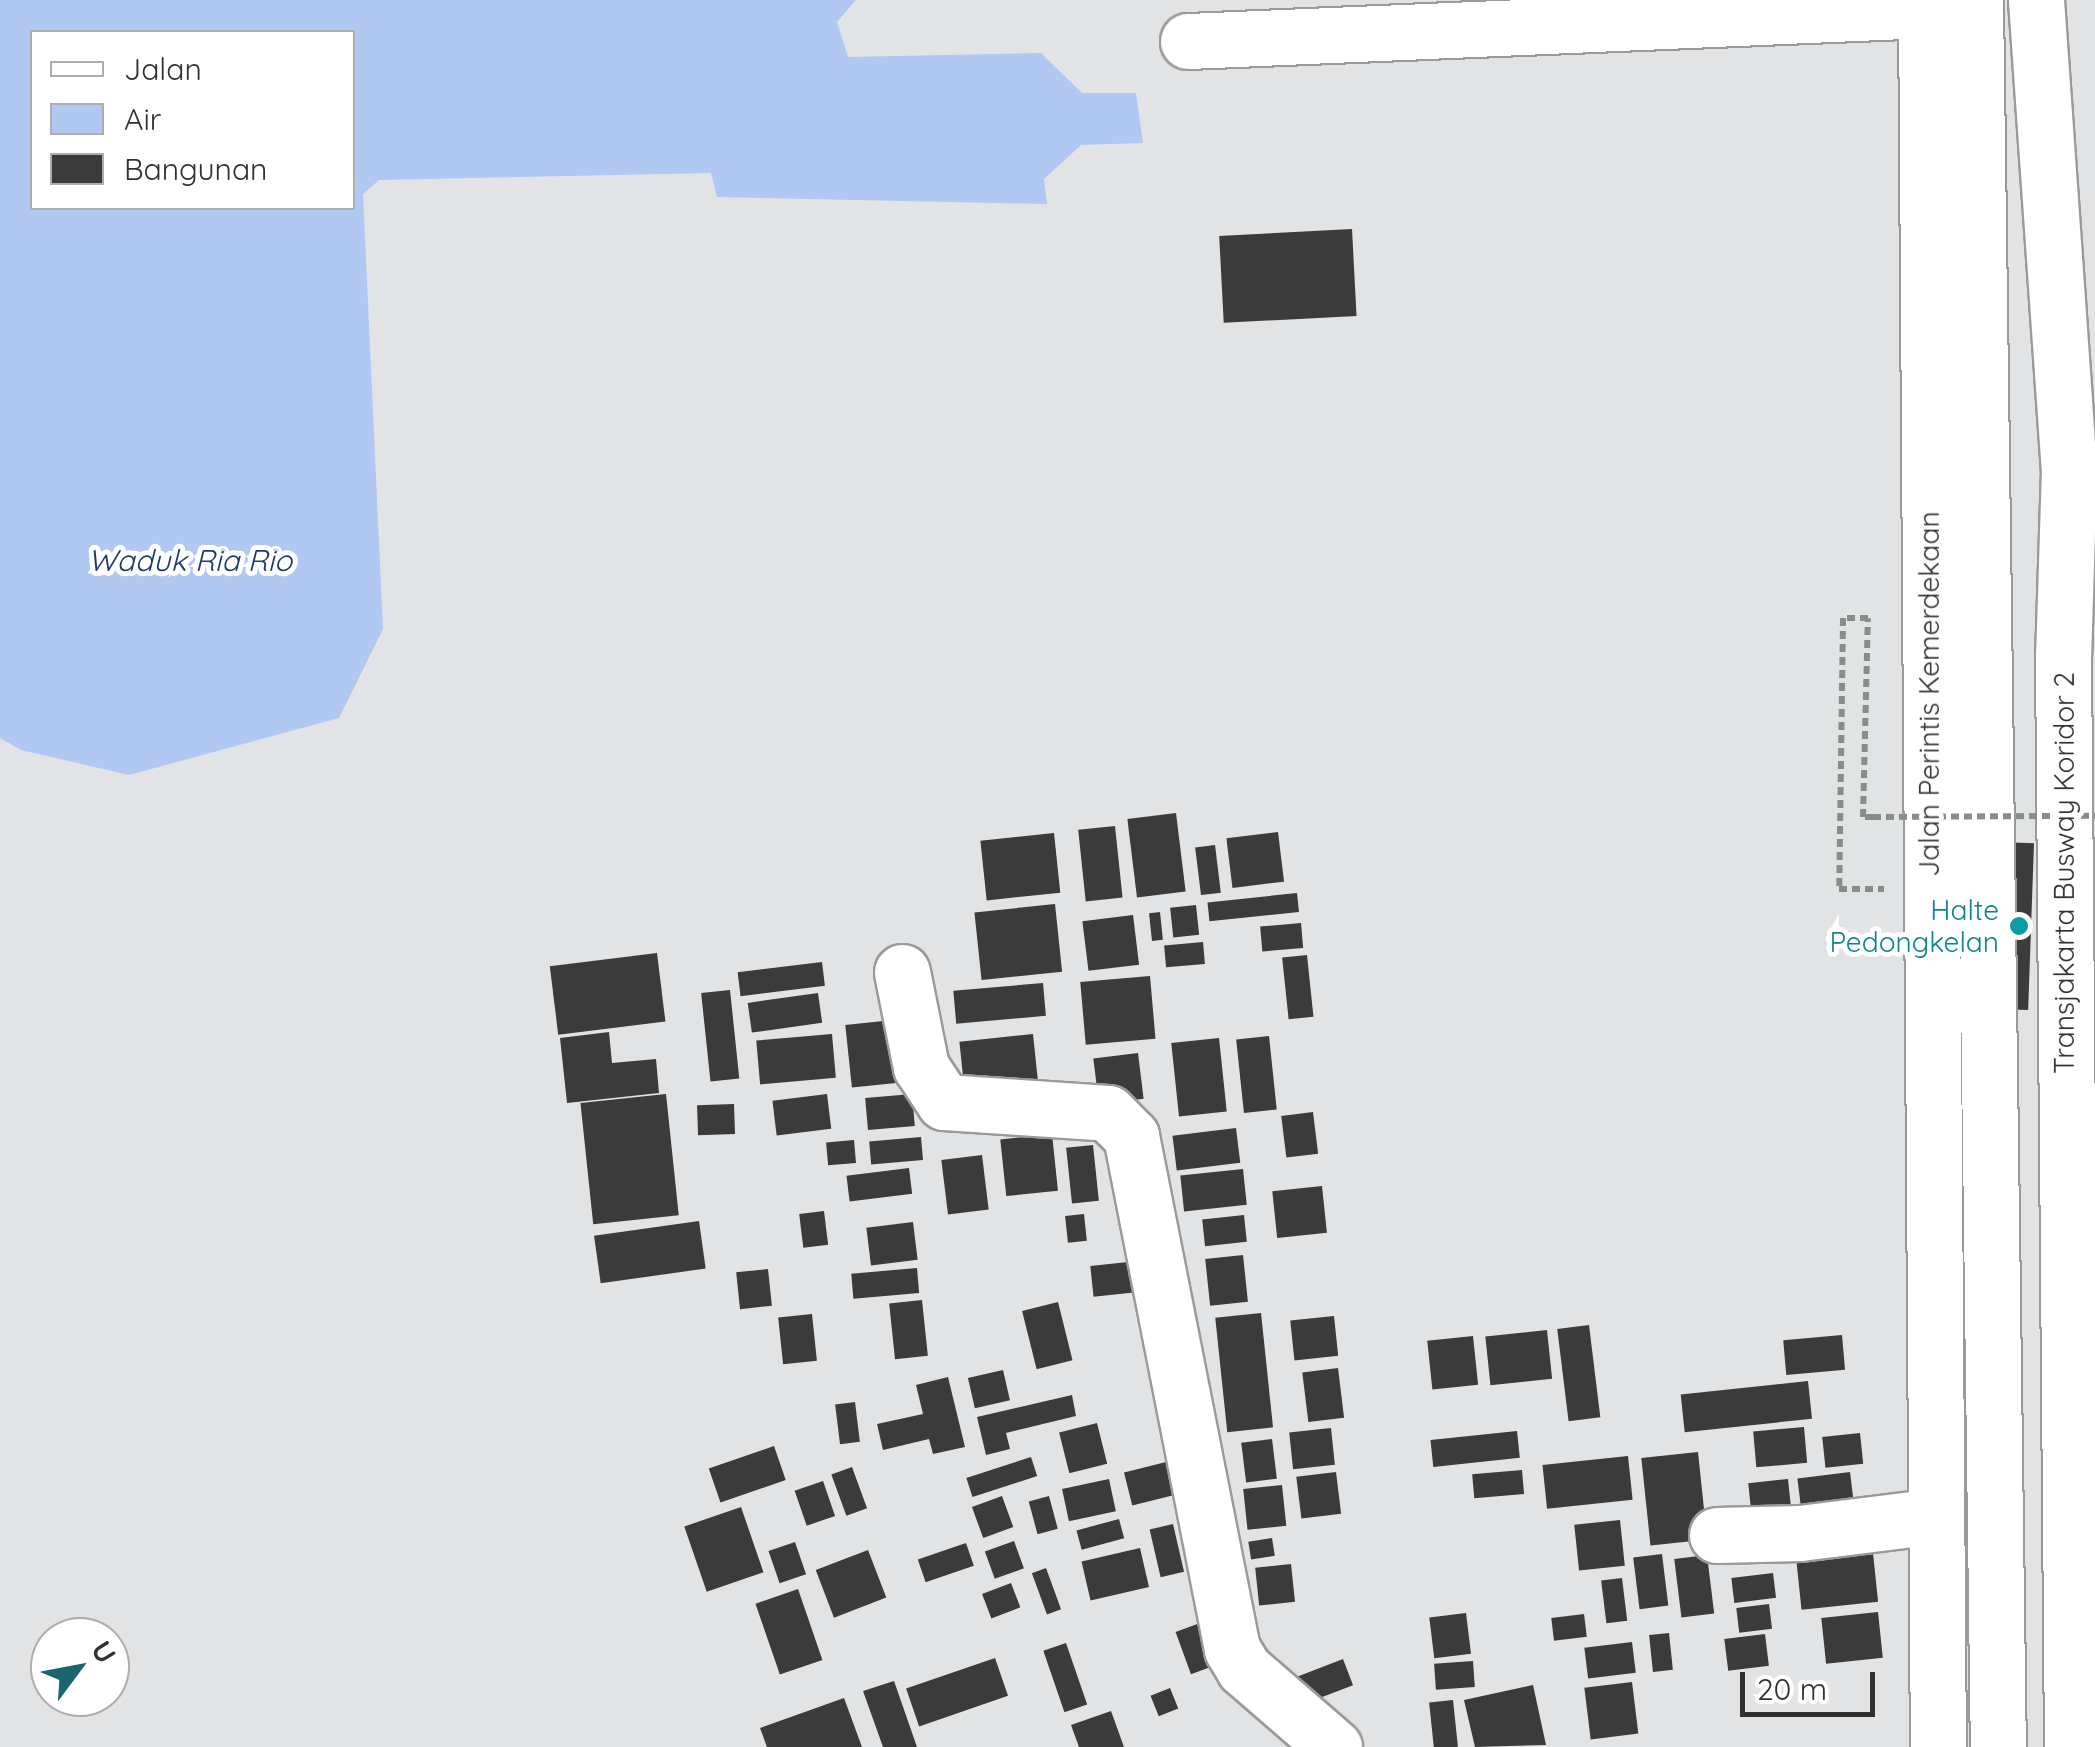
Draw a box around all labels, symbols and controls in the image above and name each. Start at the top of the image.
legend [30,30,355,210]
text: Jalan [124,50,202,88]
text: Air [124,100,161,138]
text: Bangunan [124,150,267,188]
street label: Jalan Perintis Kemerdekaan [1912,511,1946,877]
water label: Waduk Ria Rio [88,542,292,578]
street label: Transjakarta Busway Koridor 2 [2047,672,2081,1074]
place label: Halte Pedongkelan [1829,893,1999,959]
marker: Halte Pedongkelan [2008,915,2030,937]
north arrow [30,1617,130,1717]
text: U [84,1634,124,1670]
scale bar [1745,1652,1880,1714]
text: 20 m [1757,1670,1827,1708]

